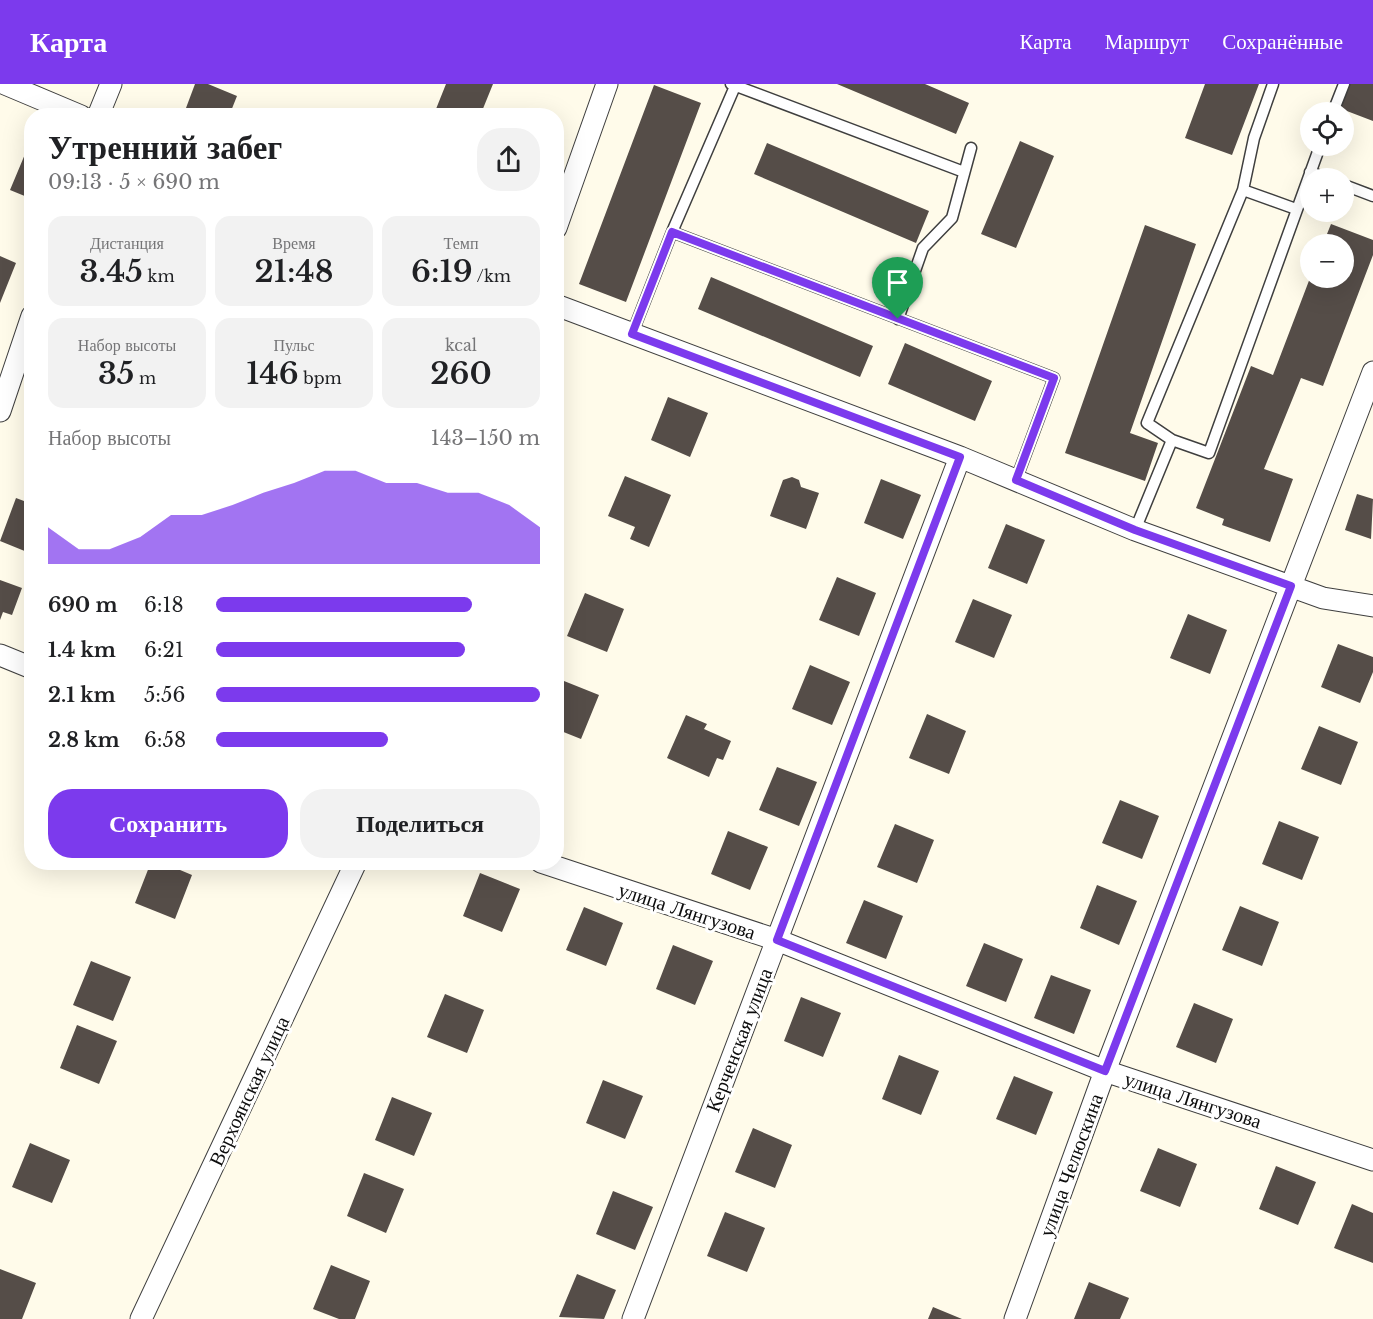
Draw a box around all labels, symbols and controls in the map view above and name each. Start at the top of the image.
text: Карта [30,25,107,60]
text: Карта [1020,29,1072,55]
text: Маршрут [1105,29,1189,55]
text: Сохранённые [1222,29,1343,55]
map controls [1300,102,1354,288]
button: locate [1300,102,1354,156]
text: Утренний забег [48,127,282,168]
button: share [477,128,540,191]
button: + [1300,168,1354,222]
text: 09:13 · 5 × 690 m [48,170,220,194]
text: Дистанция [90,233,164,253]
text: Время [272,233,316,253]
text: Темп [444,233,478,253]
button: − [1300,234,1354,288]
text: 3.45 [79,253,143,290]
text: 21:48 [255,253,333,290]
text: 6:19 [411,253,473,290]
pin [872,257,923,319]
text: km [143,266,175,286]
text: /km [473,266,511,286]
icon: arrive [881,266,914,299]
text: Набор высоты [78,335,176,355]
text: Пульс [273,335,315,355]
text: kcal [445,335,477,355]
text: 35 [98,355,134,392]
text: 146 [246,355,299,392]
text: 260 [430,355,492,392]
text: m [134,368,156,388]
text: bpm [299,368,342,388]
text: Набор высоты [48,426,171,450]
text: 143–150 m [431,426,540,450]
text: 690 m [48,593,118,617]
text: 6:18 [144,593,184,617]
text: 1.4 km [48,638,116,662]
text: 6:21 [144,638,184,662]
text: 2.1 km [48,683,116,707]
text: 5:56 [144,683,185,707]
text: 2.8 km [48,728,120,752]
text: 6:58 [144,728,186,752]
button: Сохранить [48,789,288,858]
button: Поделиться [300,789,540,858]
street label: улица Лянгузова [615,878,759,944]
street label: Керченская улица [701,965,777,1115]
street label: Верхоянская улица [204,1012,294,1170]
street label: улица Лянгузова [1121,1067,1265,1133]
street label: улица Челюскина [1034,1090,1108,1240]

